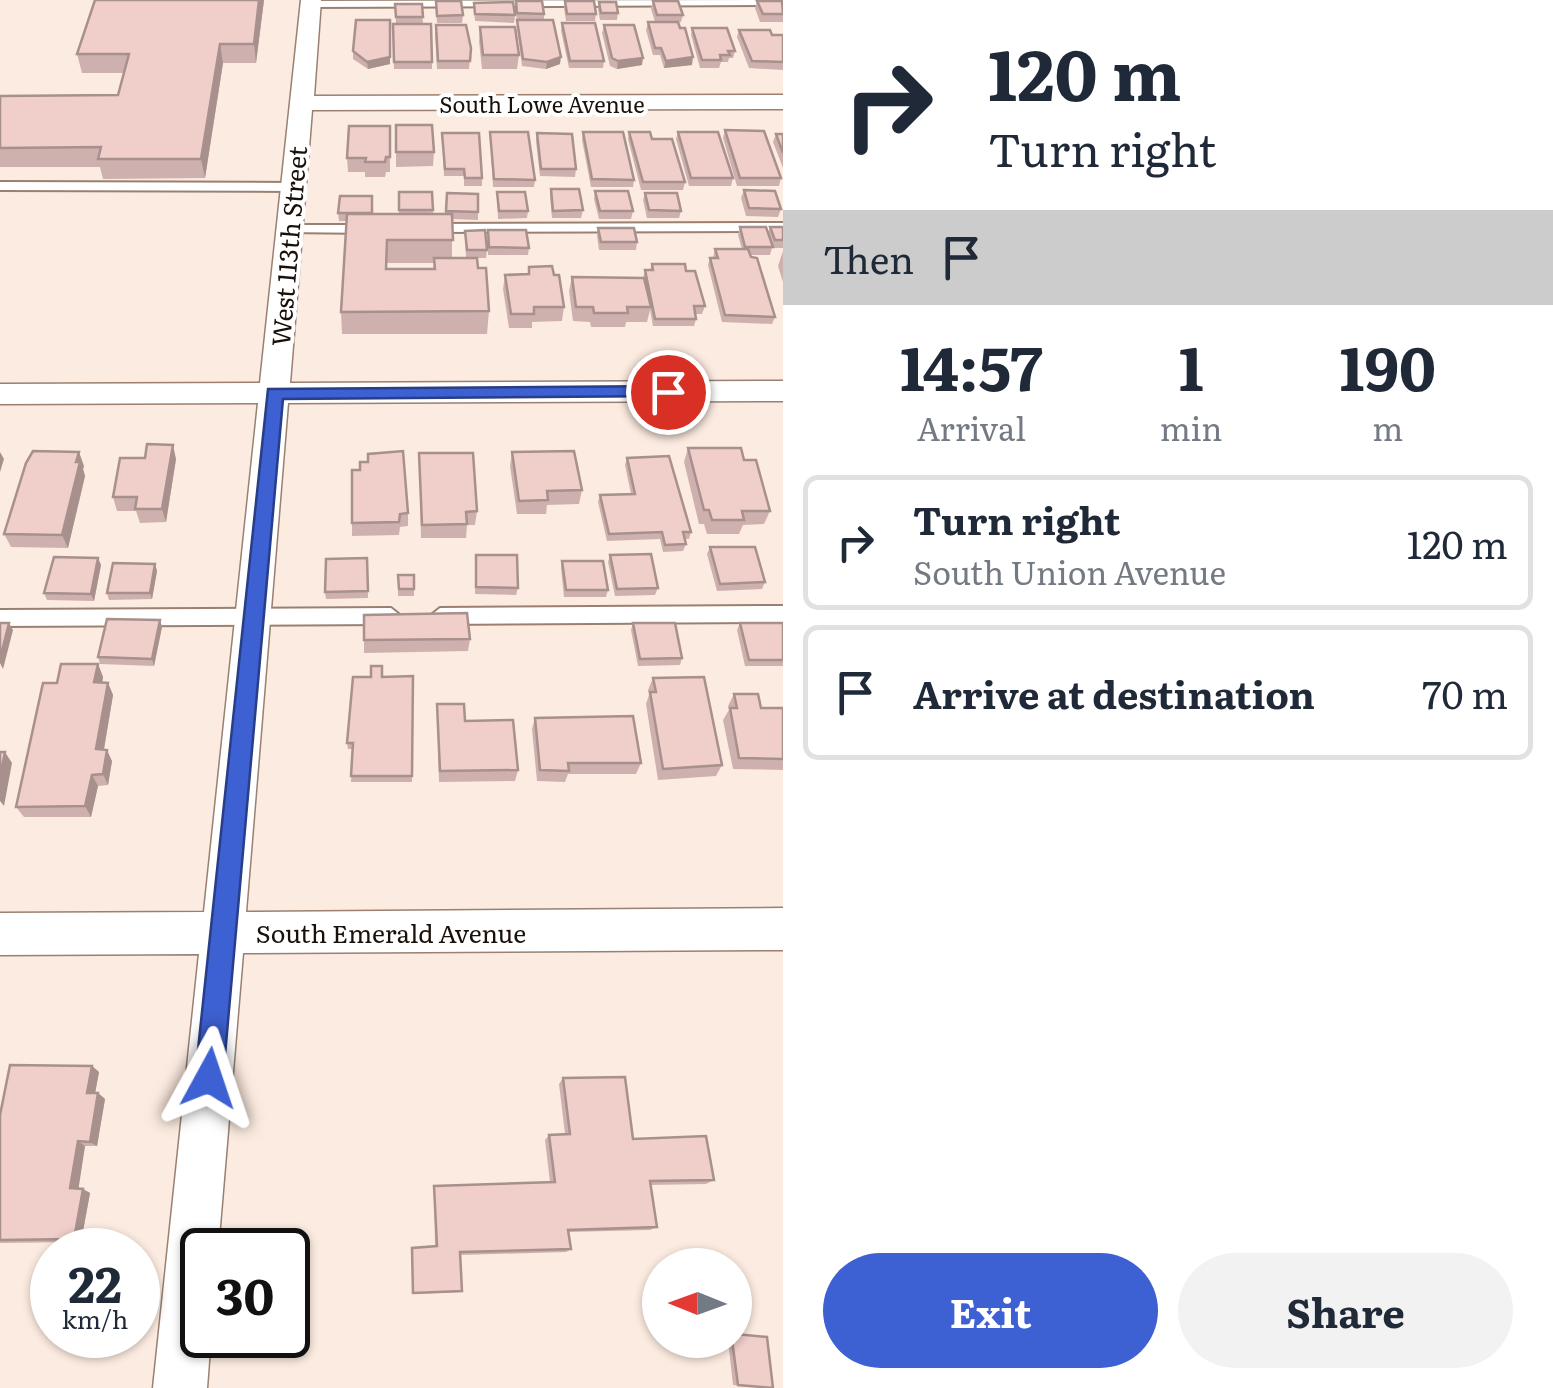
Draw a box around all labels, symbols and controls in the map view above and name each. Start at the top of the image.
text: 120 m [988,19,1181,123]
icon: right [823,40,953,170]
street label: South Lowe Avenue [439,87,645,120]
text: Turn right [988,114,1216,181]
street label: West 113th Street [261,144,315,348]
text: Then [823,229,914,286]
icon: arrive [934,230,989,285]
text: 14:57 [900,320,1043,409]
text: 1 [1179,320,1203,409]
text: 190 [1340,320,1436,409]
pin [626,350,711,435]
icon: arrive [641,365,696,420]
text: Arrival [917,403,1026,451]
text: min [1160,403,1223,451]
text: m [1372,403,1403,451]
text: Turn right [913,490,1120,547]
text: 120 m [1407,514,1508,571]
icon: right [828,515,883,570]
text: South Union Avenue [913,547,1226,595]
text: Arrive at destination [913,664,1315,721]
text: 70 m [1422,664,1508,721]
icon: arrive [828,665,883,720]
street label: South Emerald Avenue [256,914,526,951]
position arrow [157,1026,261,1130]
speed limit sign: 30 [180,1228,310,1358]
text: 22 [68,1244,122,1318]
north arrow [642,1248,752,1358]
map controls [642,1248,752,1358]
button: Exit [823,1253,1158,1368]
button: Share [1178,1253,1513,1368]
text: km/h [62,1300,128,1337]

